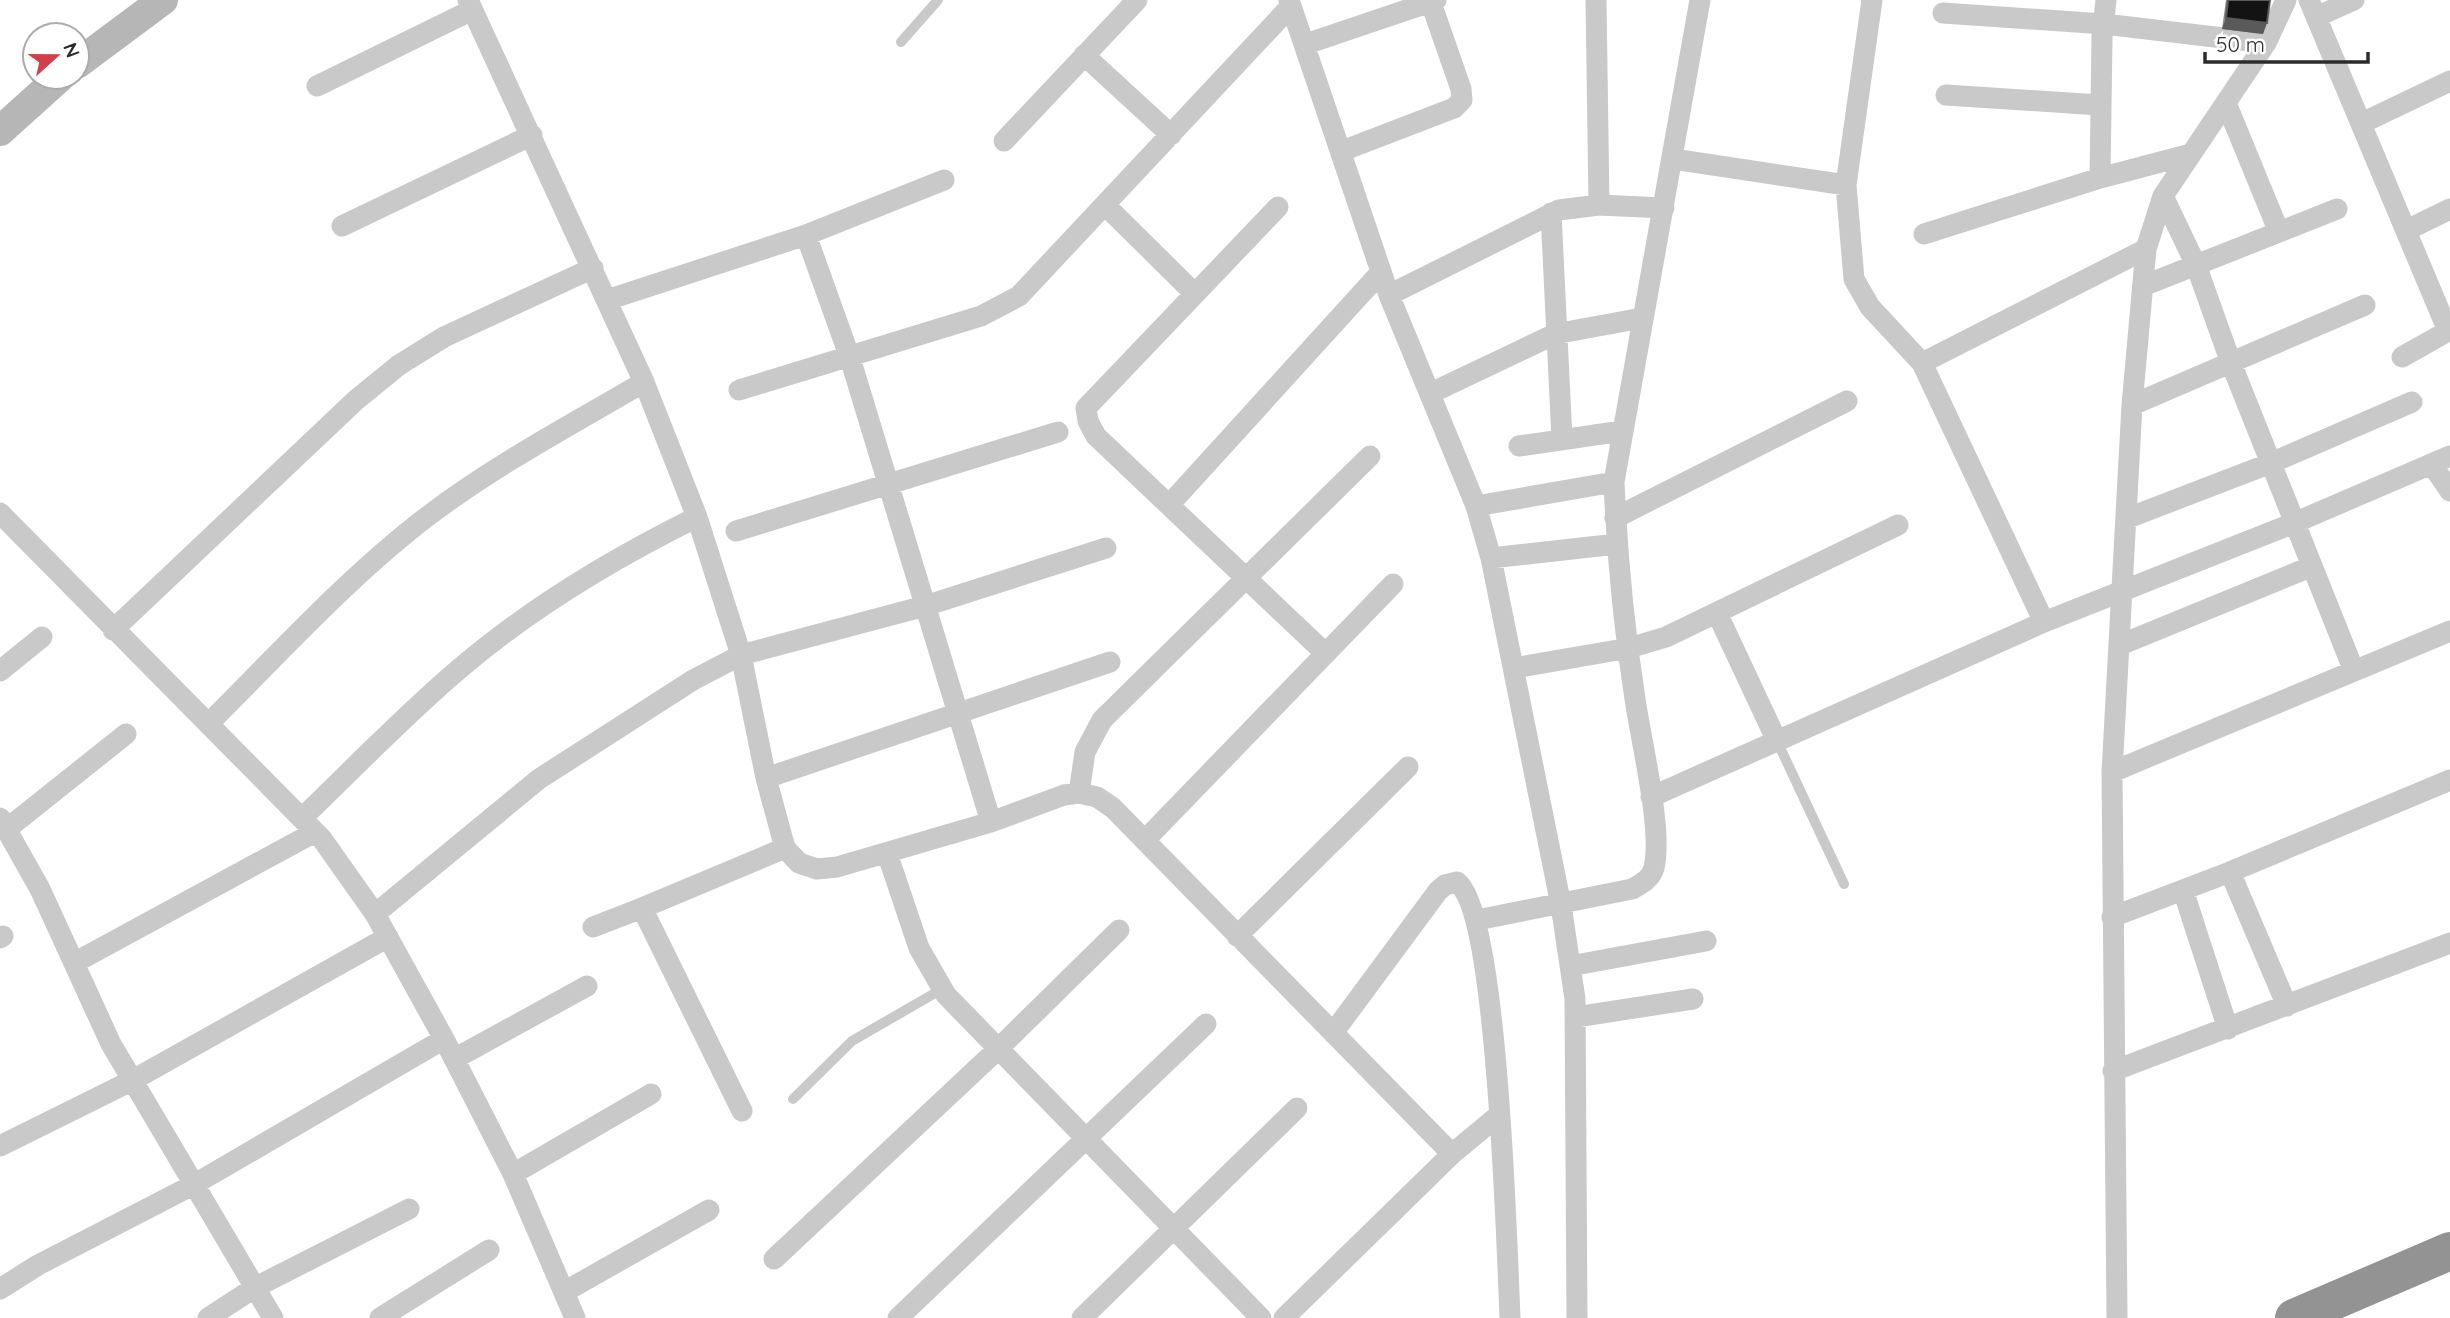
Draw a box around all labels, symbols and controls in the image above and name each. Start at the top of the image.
north arrow [21,21,91,91]
scale bar [2205,21,2368,65]
text: 50 m [2216,31,2265,57]
text: N [58,39,86,61]

